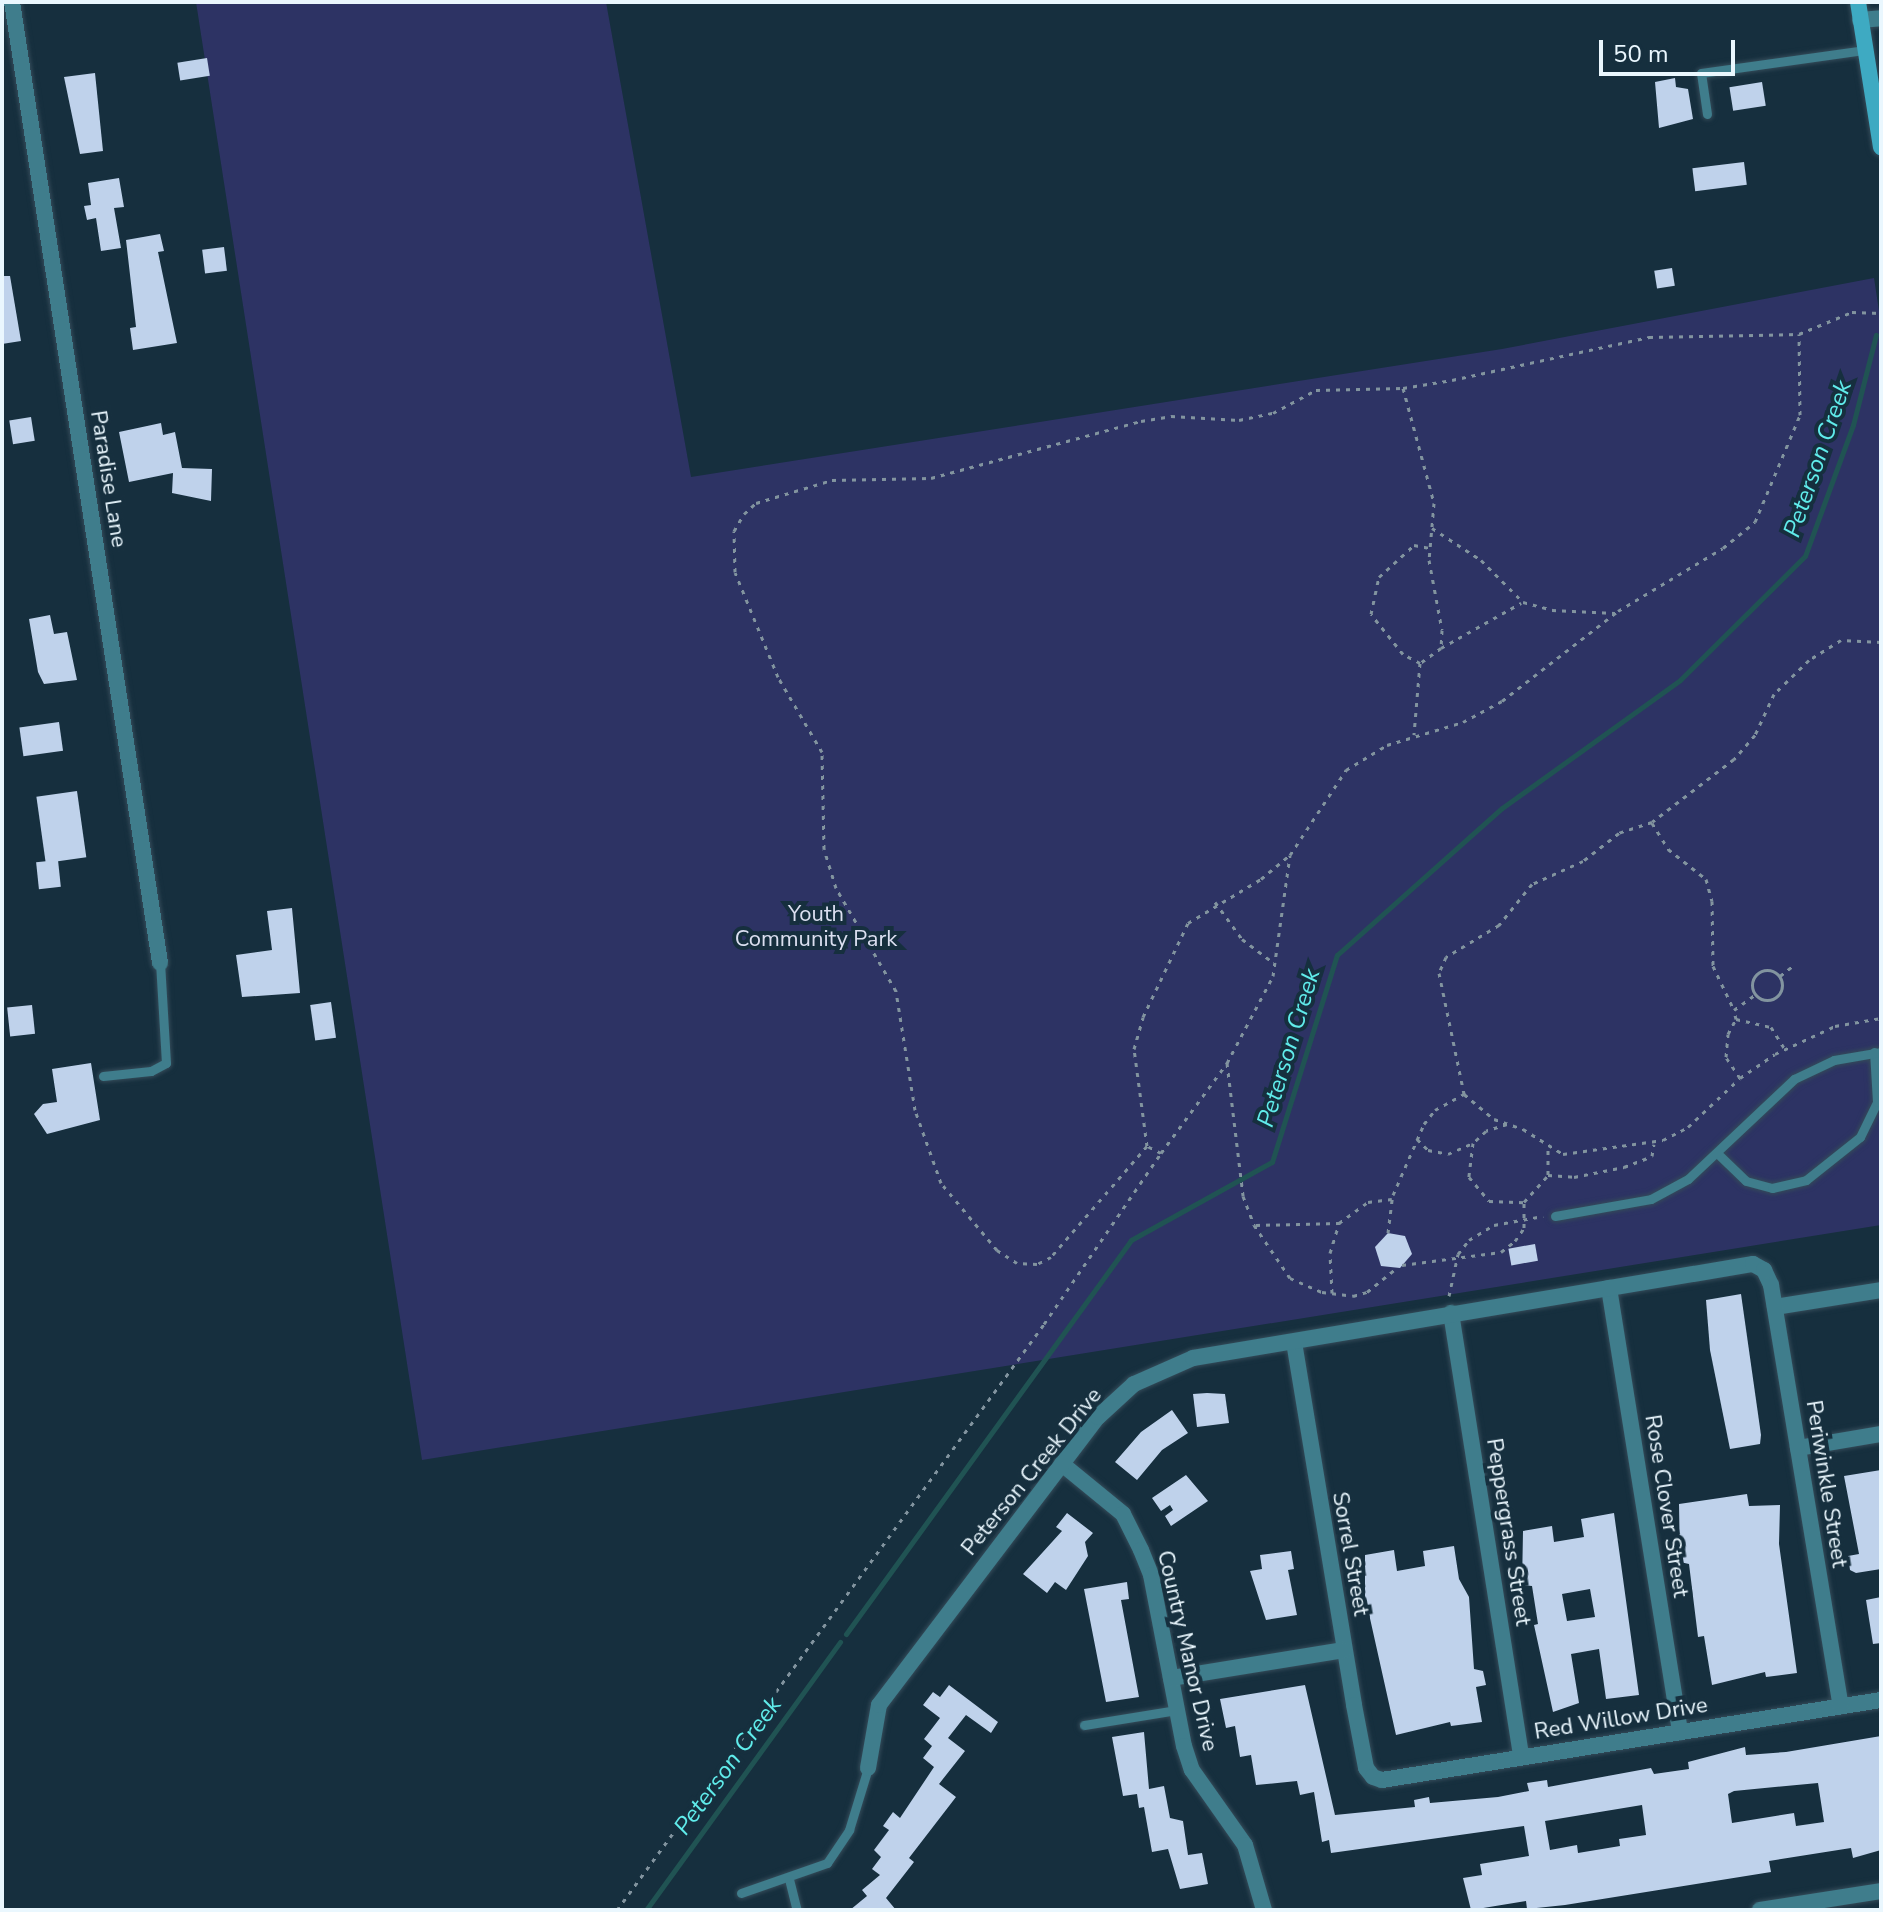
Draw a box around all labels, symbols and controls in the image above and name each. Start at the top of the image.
scale bar [1603,24,1739,74]
text: 50 m [1613,38,1669,70]
water label: Peterson Creek [1778,377,1858,541]
street label: Paradise Lane [84,409,132,549]
park label: Youth Community Park [735,901,897,952]
water label: Peterson Creek [1251,965,1327,1131]
street label: Peterson Creek Drive [956,1383,1108,1561]
street label: Periwinkle Street [1800,1398,1852,1570]
street label: Rose Clover Street [1639,1413,1693,1599]
street label: Peppergrass Street [1480,1436,1536,1628]
street label: Sorrel Street [1326,1490,1374,1618]
street label: Country Manor Drive [1151,1548,1223,1754]
water label: Peterson Creek [668,1691,788,1841]
street label: Red Willow Drive [1532,1692,1710,1746]

